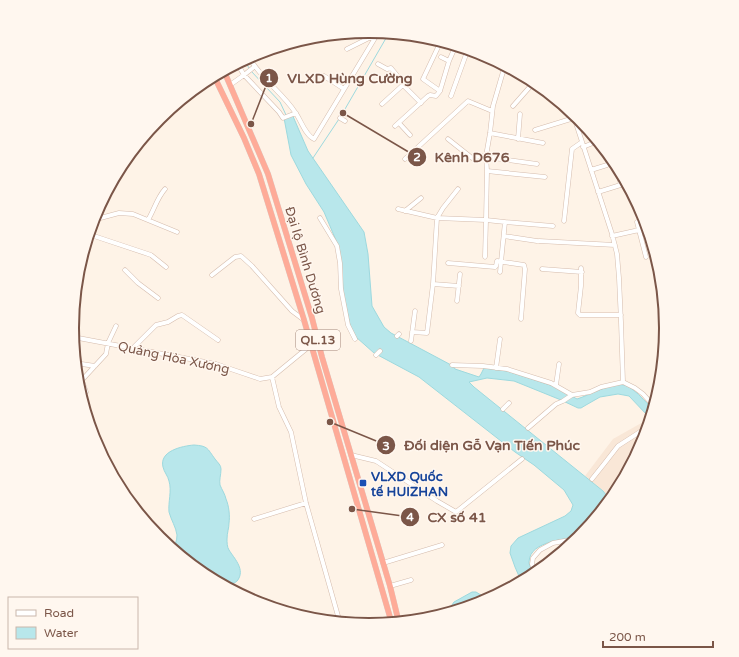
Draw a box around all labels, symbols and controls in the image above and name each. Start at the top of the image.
callout: VLXD Hùng Cường [259,65,421,91]
text: VLXD Hùng Cường [287,70,413,87]
text: 1 [265,71,273,85]
callout: Kênh D676 [407,144,518,170]
text: Kênh D676 [435,149,510,166]
text: 2 [413,150,421,164]
street label: Đại lộ Bình Dương [281,205,329,316]
road number: QL.13 [296,330,340,350]
street label: Quảng Hòa Xương [116,338,231,378]
callout: Đối diện Gỗ Vạn Tiến Phúc [376,432,588,458]
text: Đối diện Gỗ Vạn Tiến Phúc [403,437,580,454]
text: 3 [382,439,390,453]
place label: VLXD Quốc tế HUIZHAN [370,469,448,500]
marker: VLXD Quốc tế HUIZHAN [358,478,368,488]
callout: CX số 41 [400,504,495,530]
text: CX số 41 [427,509,487,526]
text: 4 [406,510,414,524]
legend [8,597,138,649]
text: Road [44,606,74,620]
scale bar [603,623,713,649]
text: Water [44,626,79,640]
text: 200 m [609,630,646,644]

